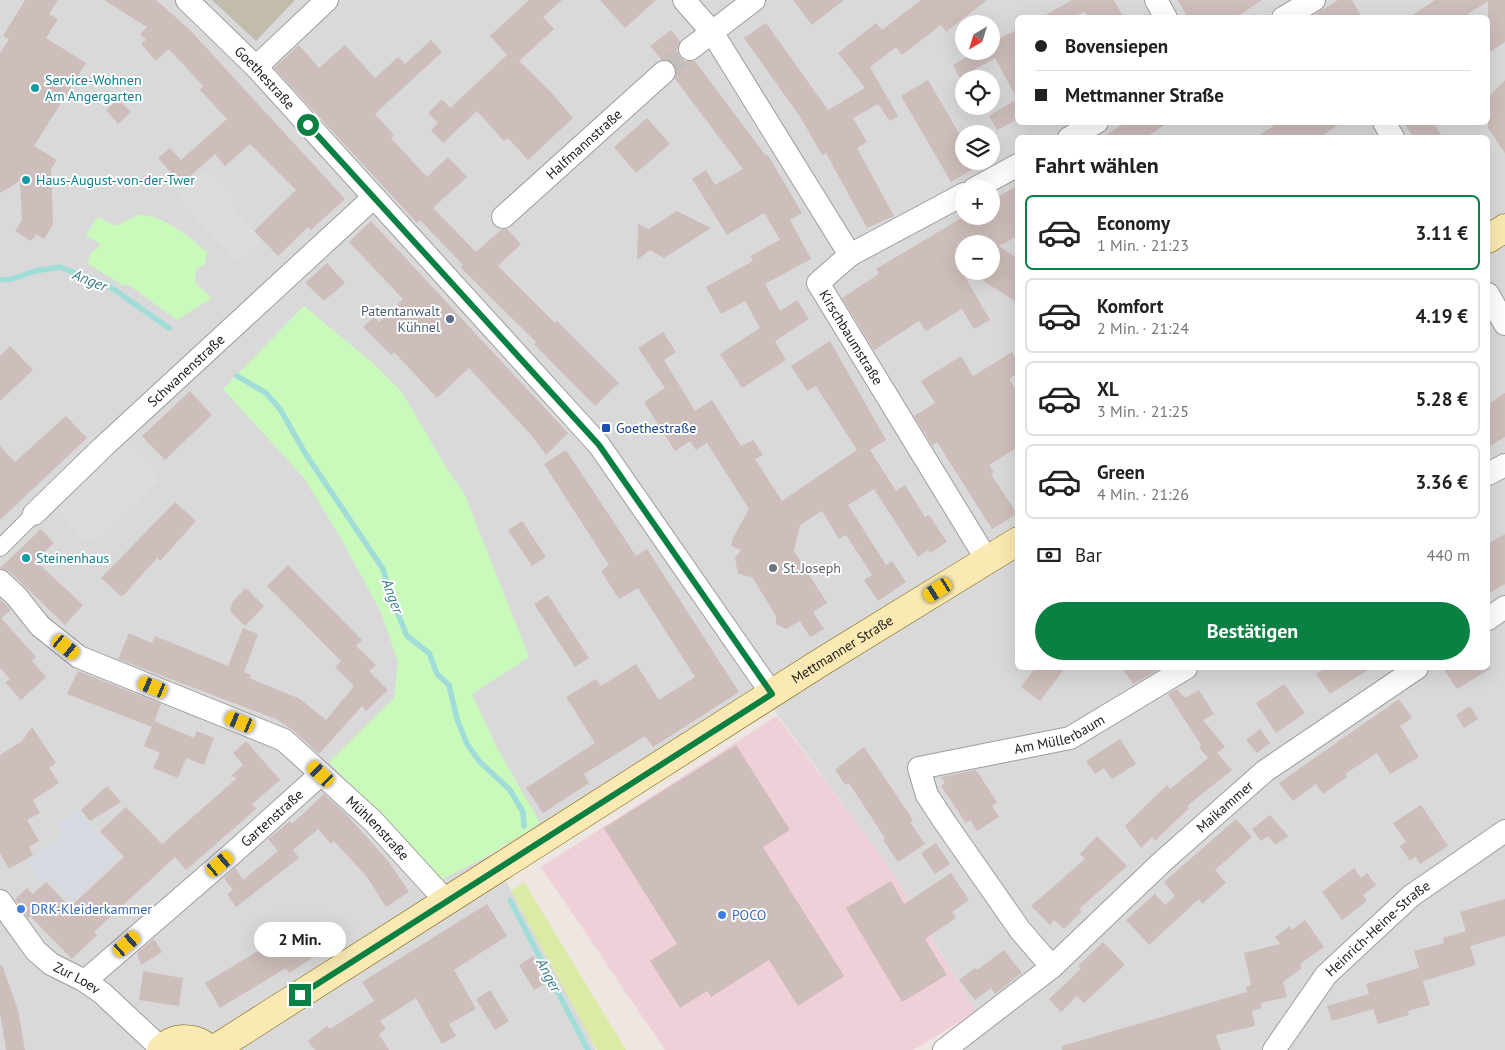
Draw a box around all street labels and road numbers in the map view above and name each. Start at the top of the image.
street label: Goethestraße [231,42,299,113]
street label: Halfmannstraße [542,105,626,183]
street label: Kirschbaumstraße [815,287,887,388]
street label: Schwanenstraße [143,330,228,411]
street label: Mettmanner Straße [788,611,896,688]
street label: Am Müllerbaum [1013,710,1108,758]
street label: Maikammer [1192,776,1257,836]
street label: Gartenstraße [237,785,307,851]
street label: Mühlenstraße [342,792,413,864]
street label: Heinrich-Heine-Straße [1321,877,1434,980]
street label: Zur Loev [51,958,104,998]

